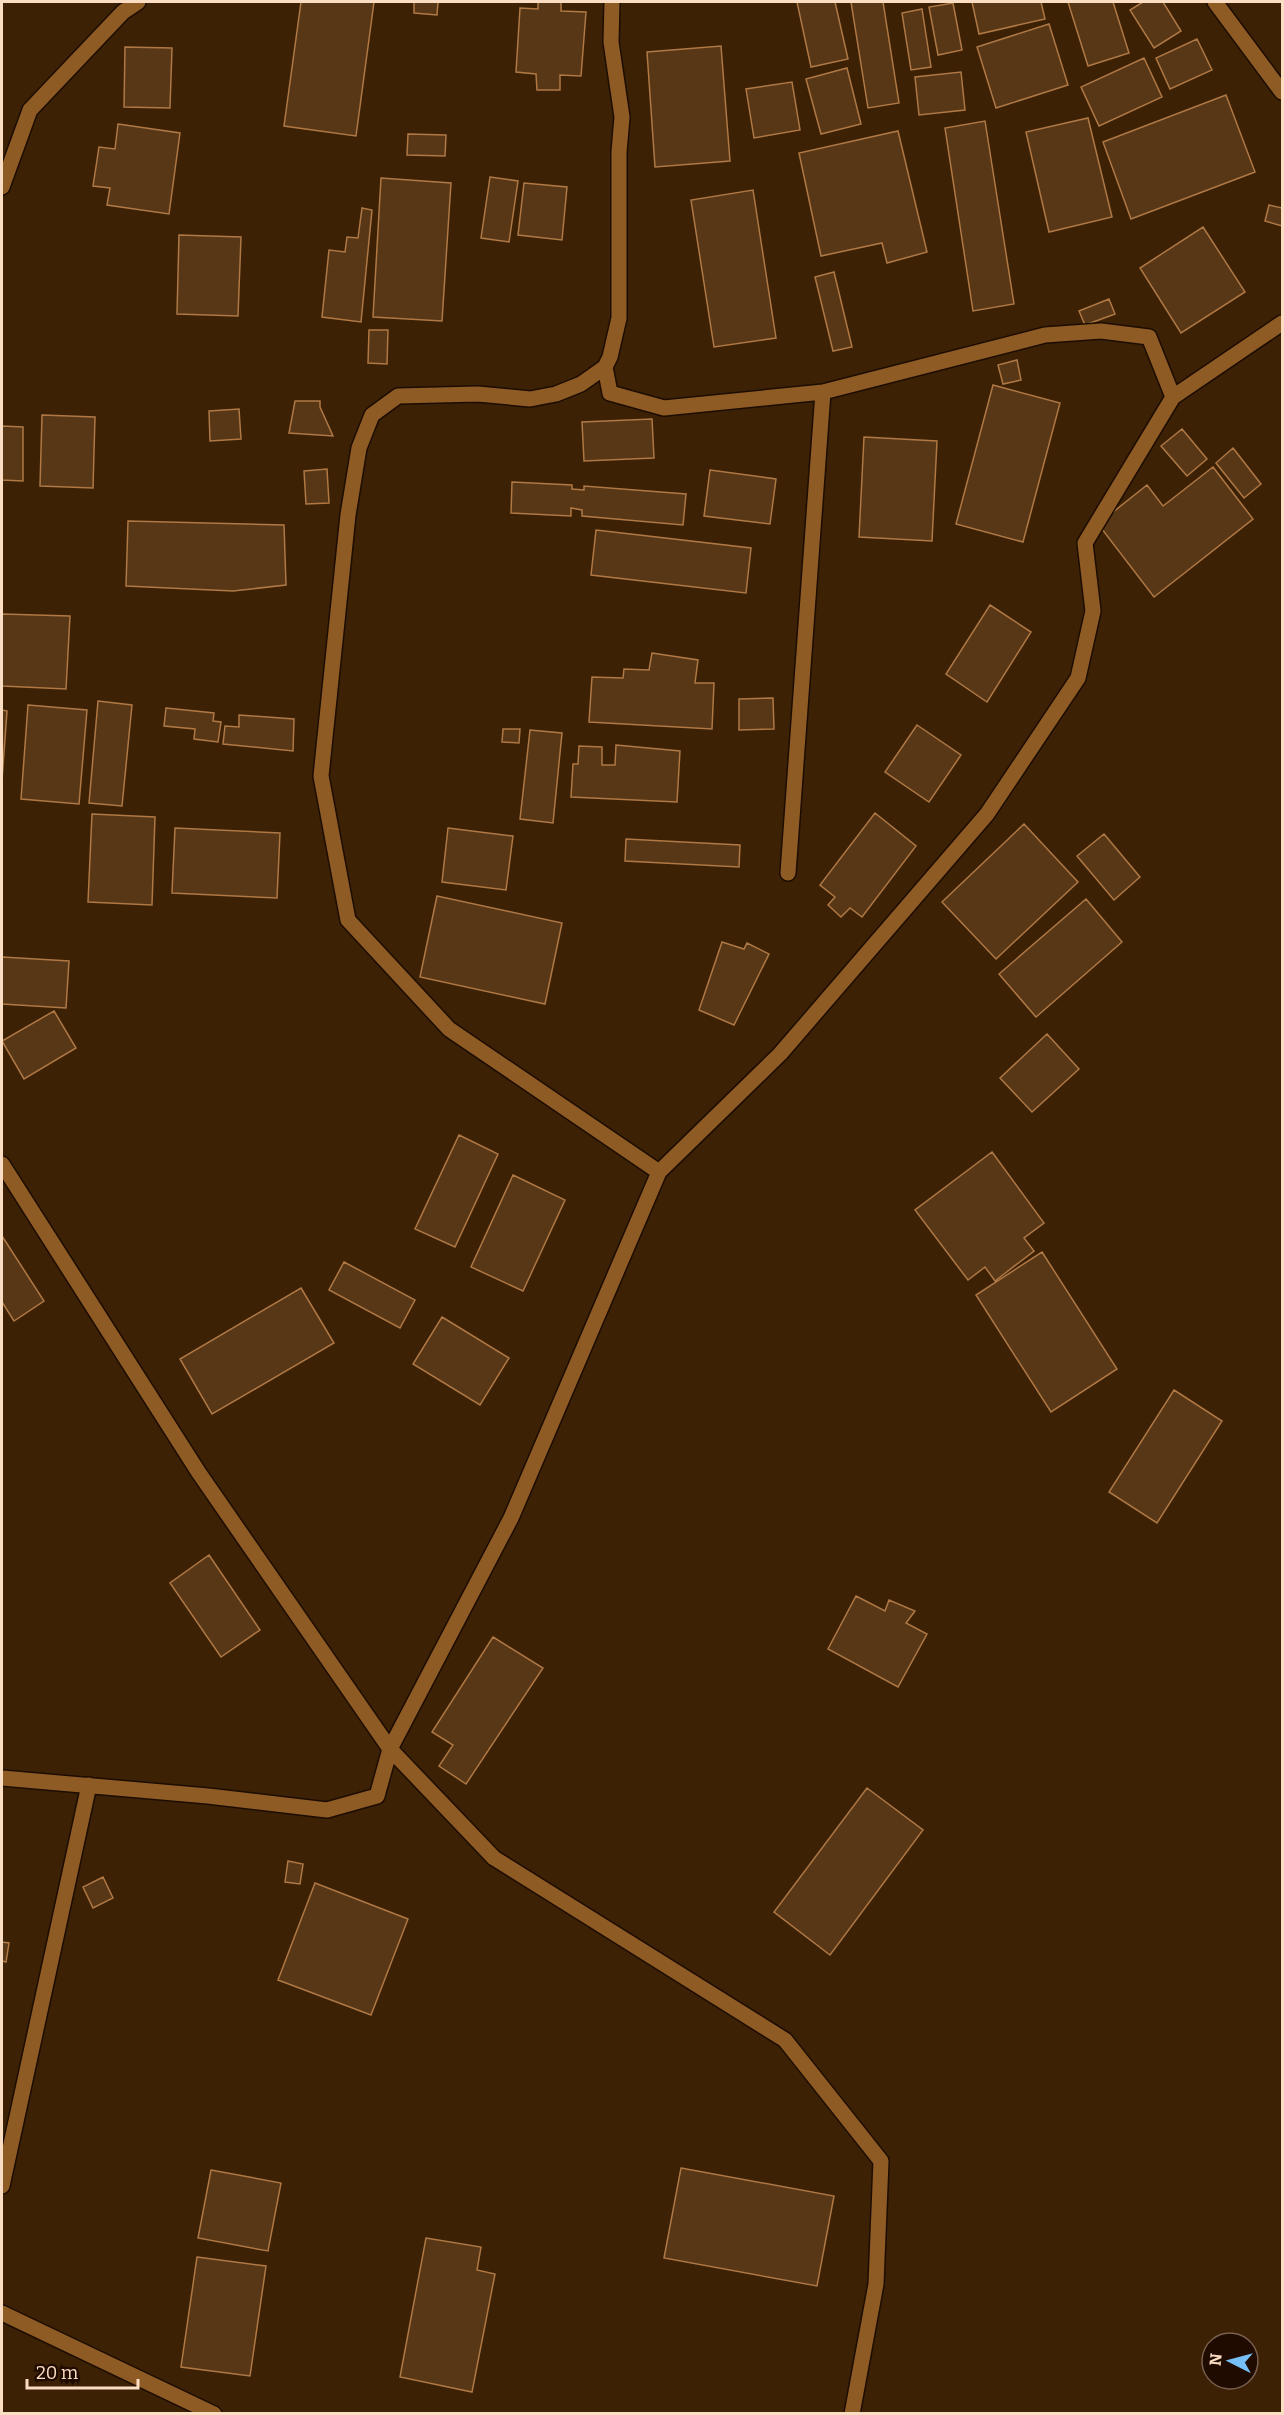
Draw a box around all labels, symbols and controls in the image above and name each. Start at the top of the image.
north arrow [1200,2331,1260,2391]
scale bar [27,2352,138,2390]
text: N [1205,2352,1226,2367]
text: 20 m [36,2362,78,2384]

